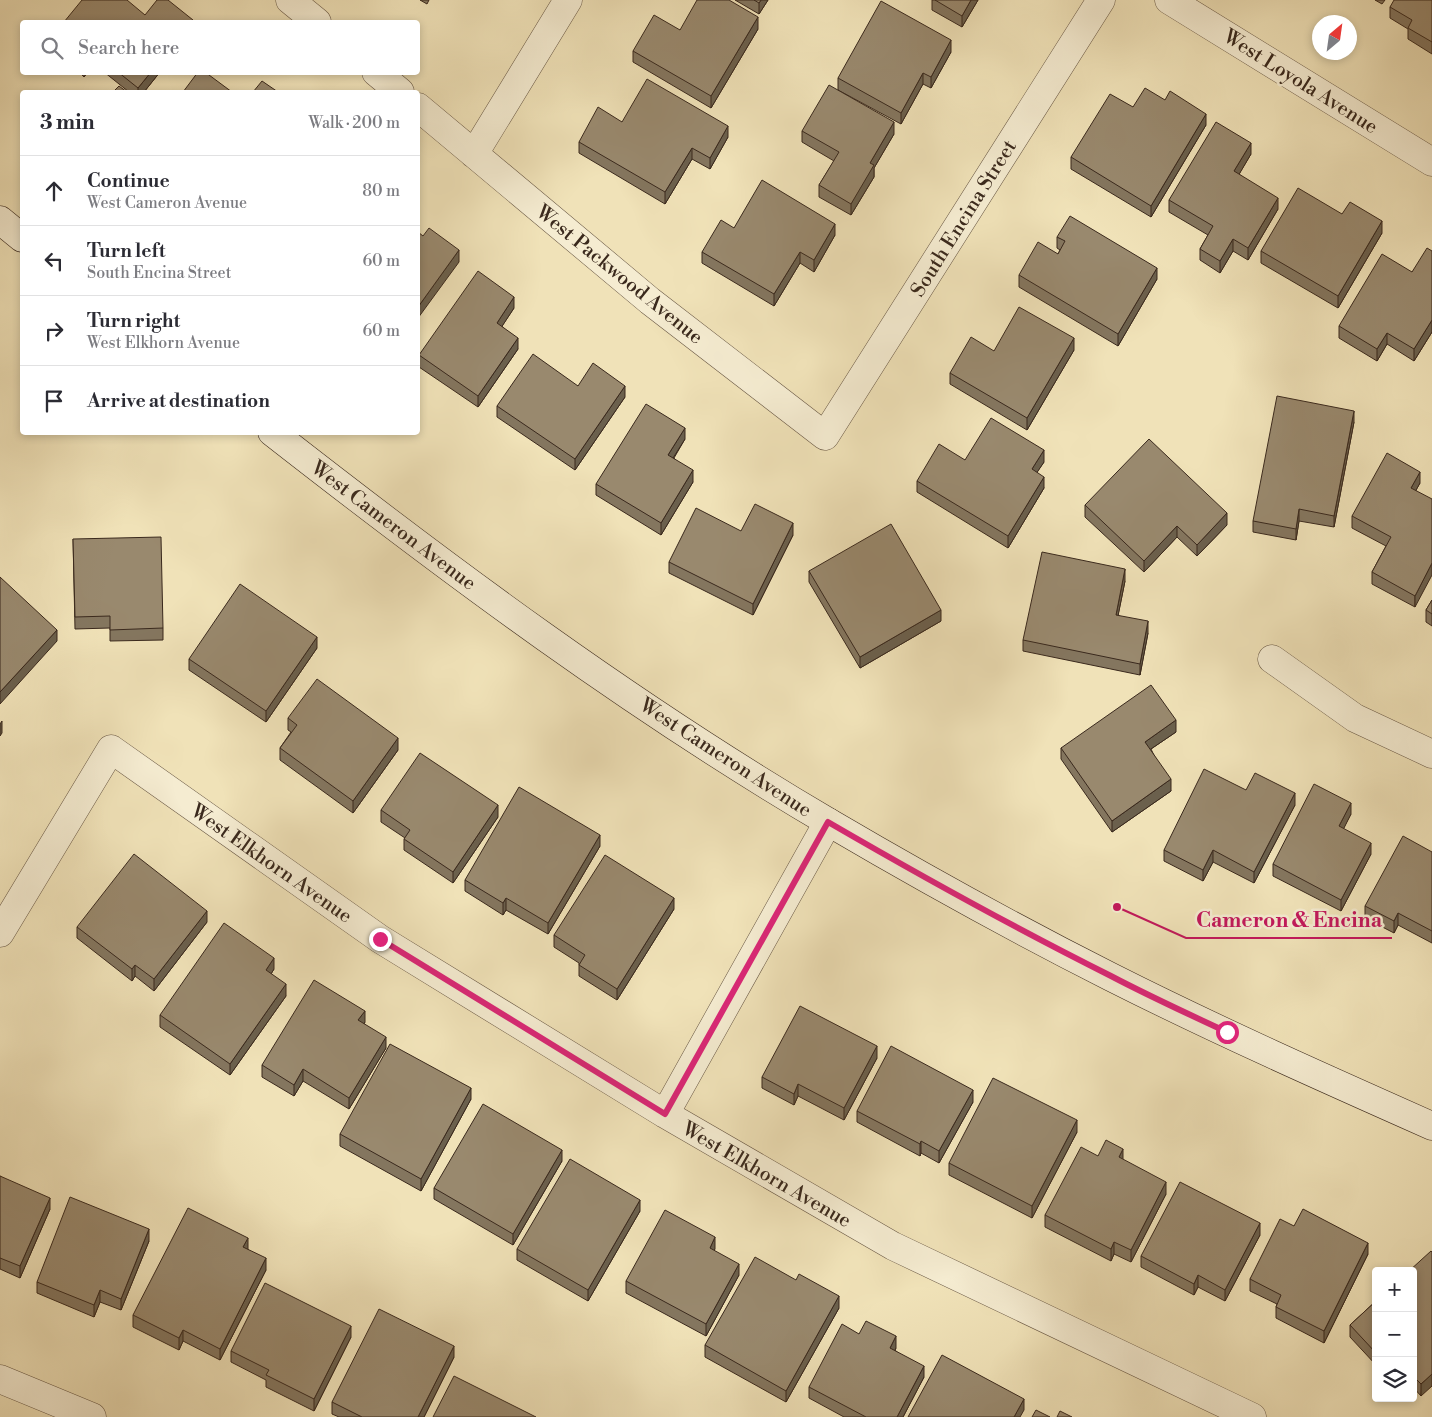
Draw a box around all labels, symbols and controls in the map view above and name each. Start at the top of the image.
north arrow [1312,15,1357,60]
search box [20,20,420,75]
street label: West Loyola Avenue [1217,24,1382,140]
icon: search [38,34,66,62]
text: Search here [78,36,179,60]
text: 3 min [40,110,95,136]
text: Walk · 200 m [308,113,400,133]
street label: South Encina Street [906,136,1023,302]
text: Continue [87,169,170,193]
icon: ahead [40,177,68,205]
text: 80 m [362,181,400,201]
text: West Cameron Avenue [87,193,247,213]
street label: West Packwood Avenue [530,199,708,350]
text: Turn left [87,239,166,263]
icon: left [40,247,68,275]
text: 60 m [362,251,400,271]
text: South Encina Street [87,263,231,283]
text: Turn right [87,309,180,333]
icon: right [40,317,68,345]
text: 60 m [362,321,400,341]
text: West Elkhorn Avenue [87,333,240,353]
icon: arrive [40,387,68,415]
text: Arrive at destination [87,389,270,413]
street label: West Cameron Avenue [305,455,481,596]
street label: West Cameron Avenue [634,693,816,823]
street label: West Elkhorn Avenue [185,799,357,929]
callout: Cameron & Encina [1186,902,1392,938]
text: Cameron & Encina [1196,908,1383,934]
route end [369,928,392,951]
route start [1216,1021,1239,1044]
street label: West Elkhorn Avenue [676,1116,855,1234]
map controls [1372,1267,1417,1402]
button: + [1372,1267,1417,1312]
button: − [1372,1312,1417,1357]
button: layers [1372,1357,1417,1402]

